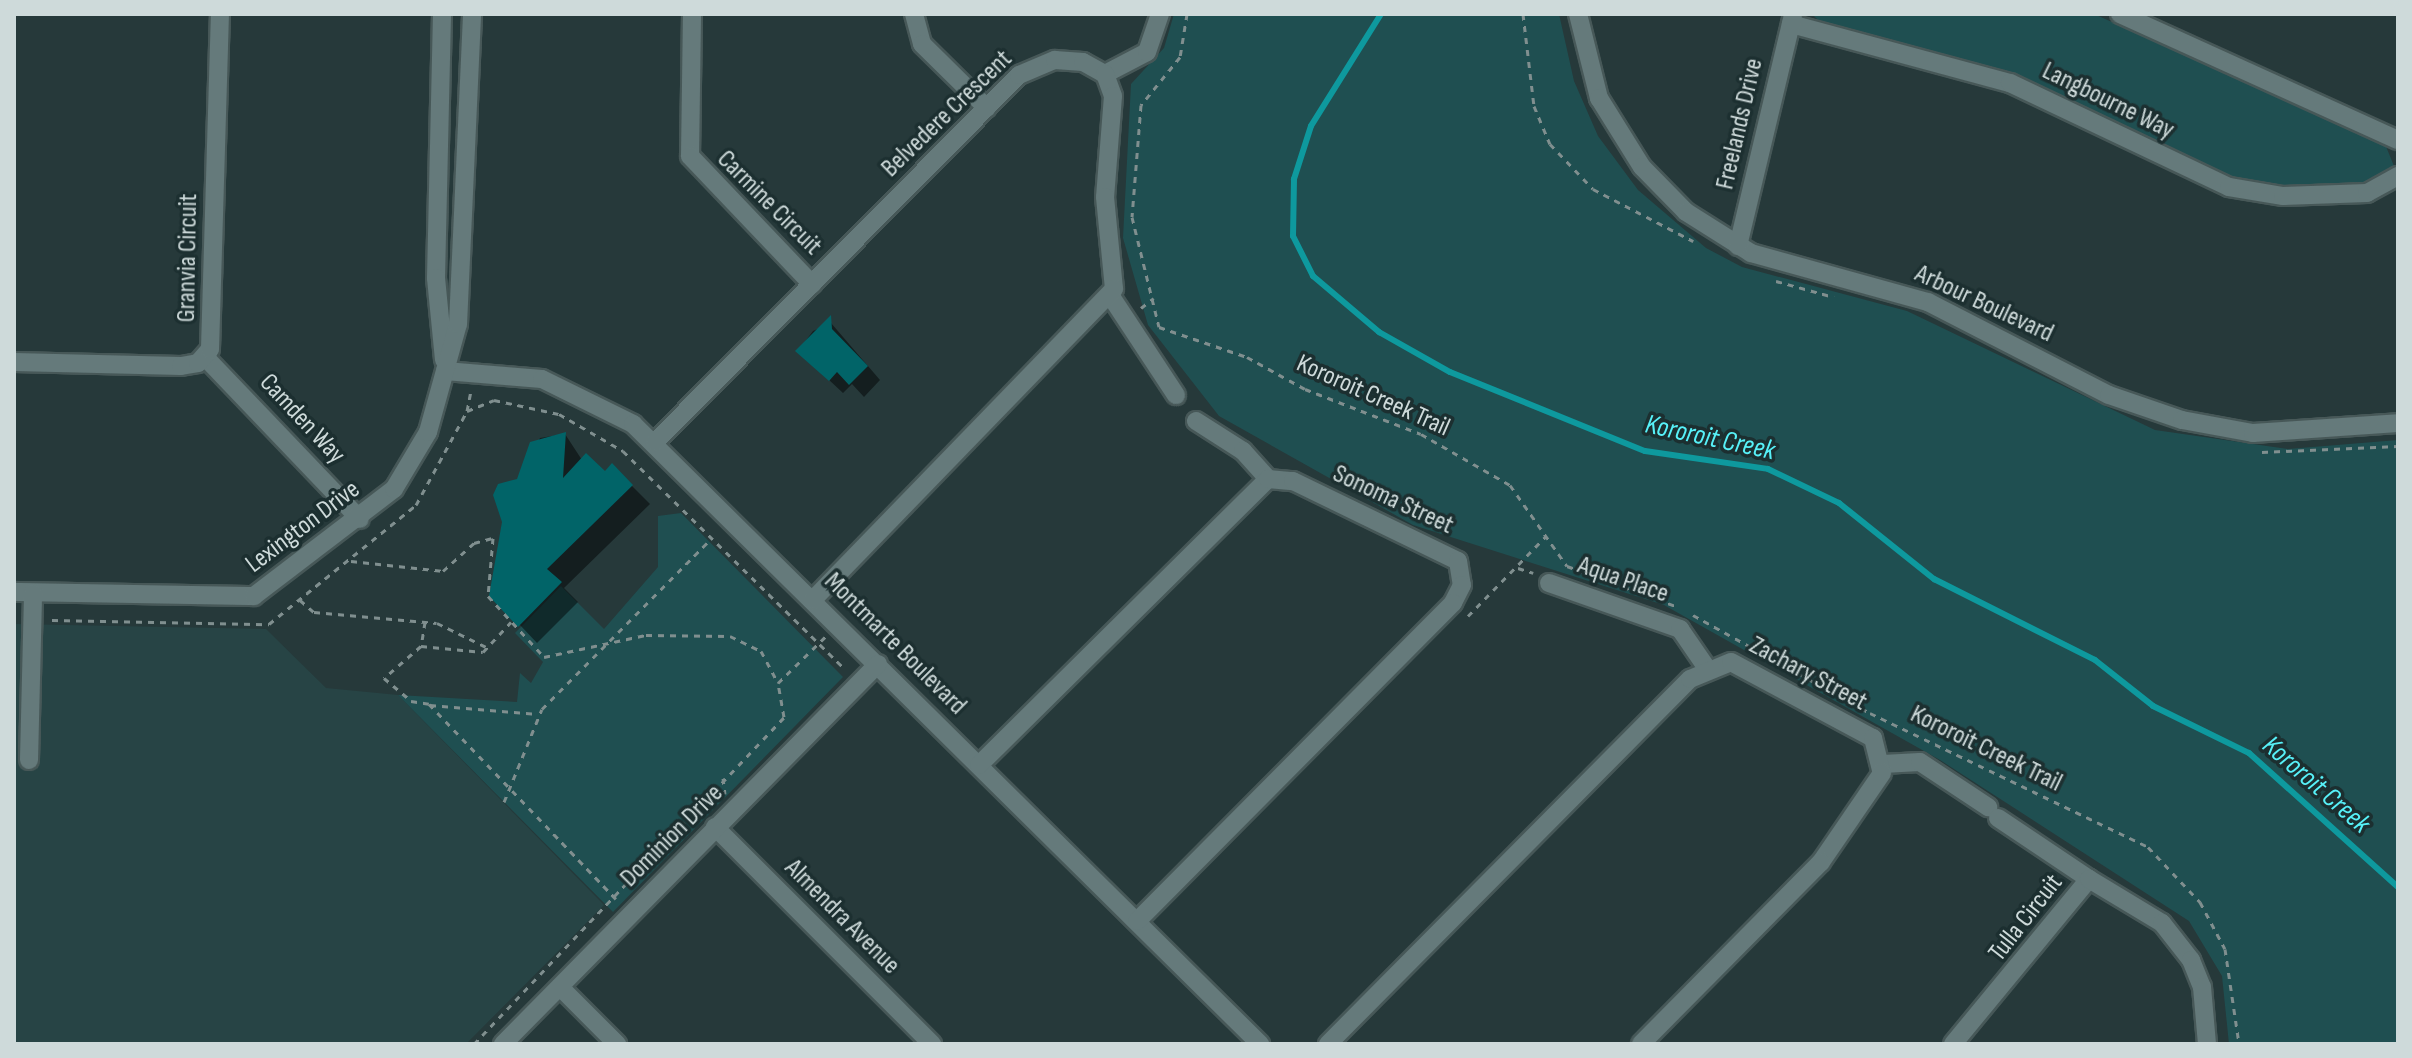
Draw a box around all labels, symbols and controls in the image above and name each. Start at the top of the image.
street label: Belvedere Crescent [875,44,1019,184]
street label: Freelands Drive [1710,55,1770,193]
street label: Langbourne Way [2037,56,2179,146]
street label: Carmine Circuit [710,144,828,262]
street label: Granvia Circuit [171,193,205,323]
street label: Arbour Boulevard [1910,258,2058,350]
street label: Kororoit Creek Trail [1291,348,1455,444]
street label: Camden Way [253,368,351,470]
water label: Kororoit Creek [1642,408,1778,468]
street label: Sonoma Street [1328,458,1458,542]
street label: Lexington Drive [240,474,366,580]
street label: Aqua Place [1574,550,1672,610]
street label: Montmarte Boulevard [817,566,973,722]
street label: Zachary Street [1744,630,1872,718]
street label: Kororoit Creek Trail [1905,699,2067,799]
water label: Kororoit Creek [2255,729,2377,841]
street label: Dominion Drive [614,778,730,894]
street label: Almendra Avenue [778,853,906,981]
street label: Tulla Circuit [1982,868,2070,968]

